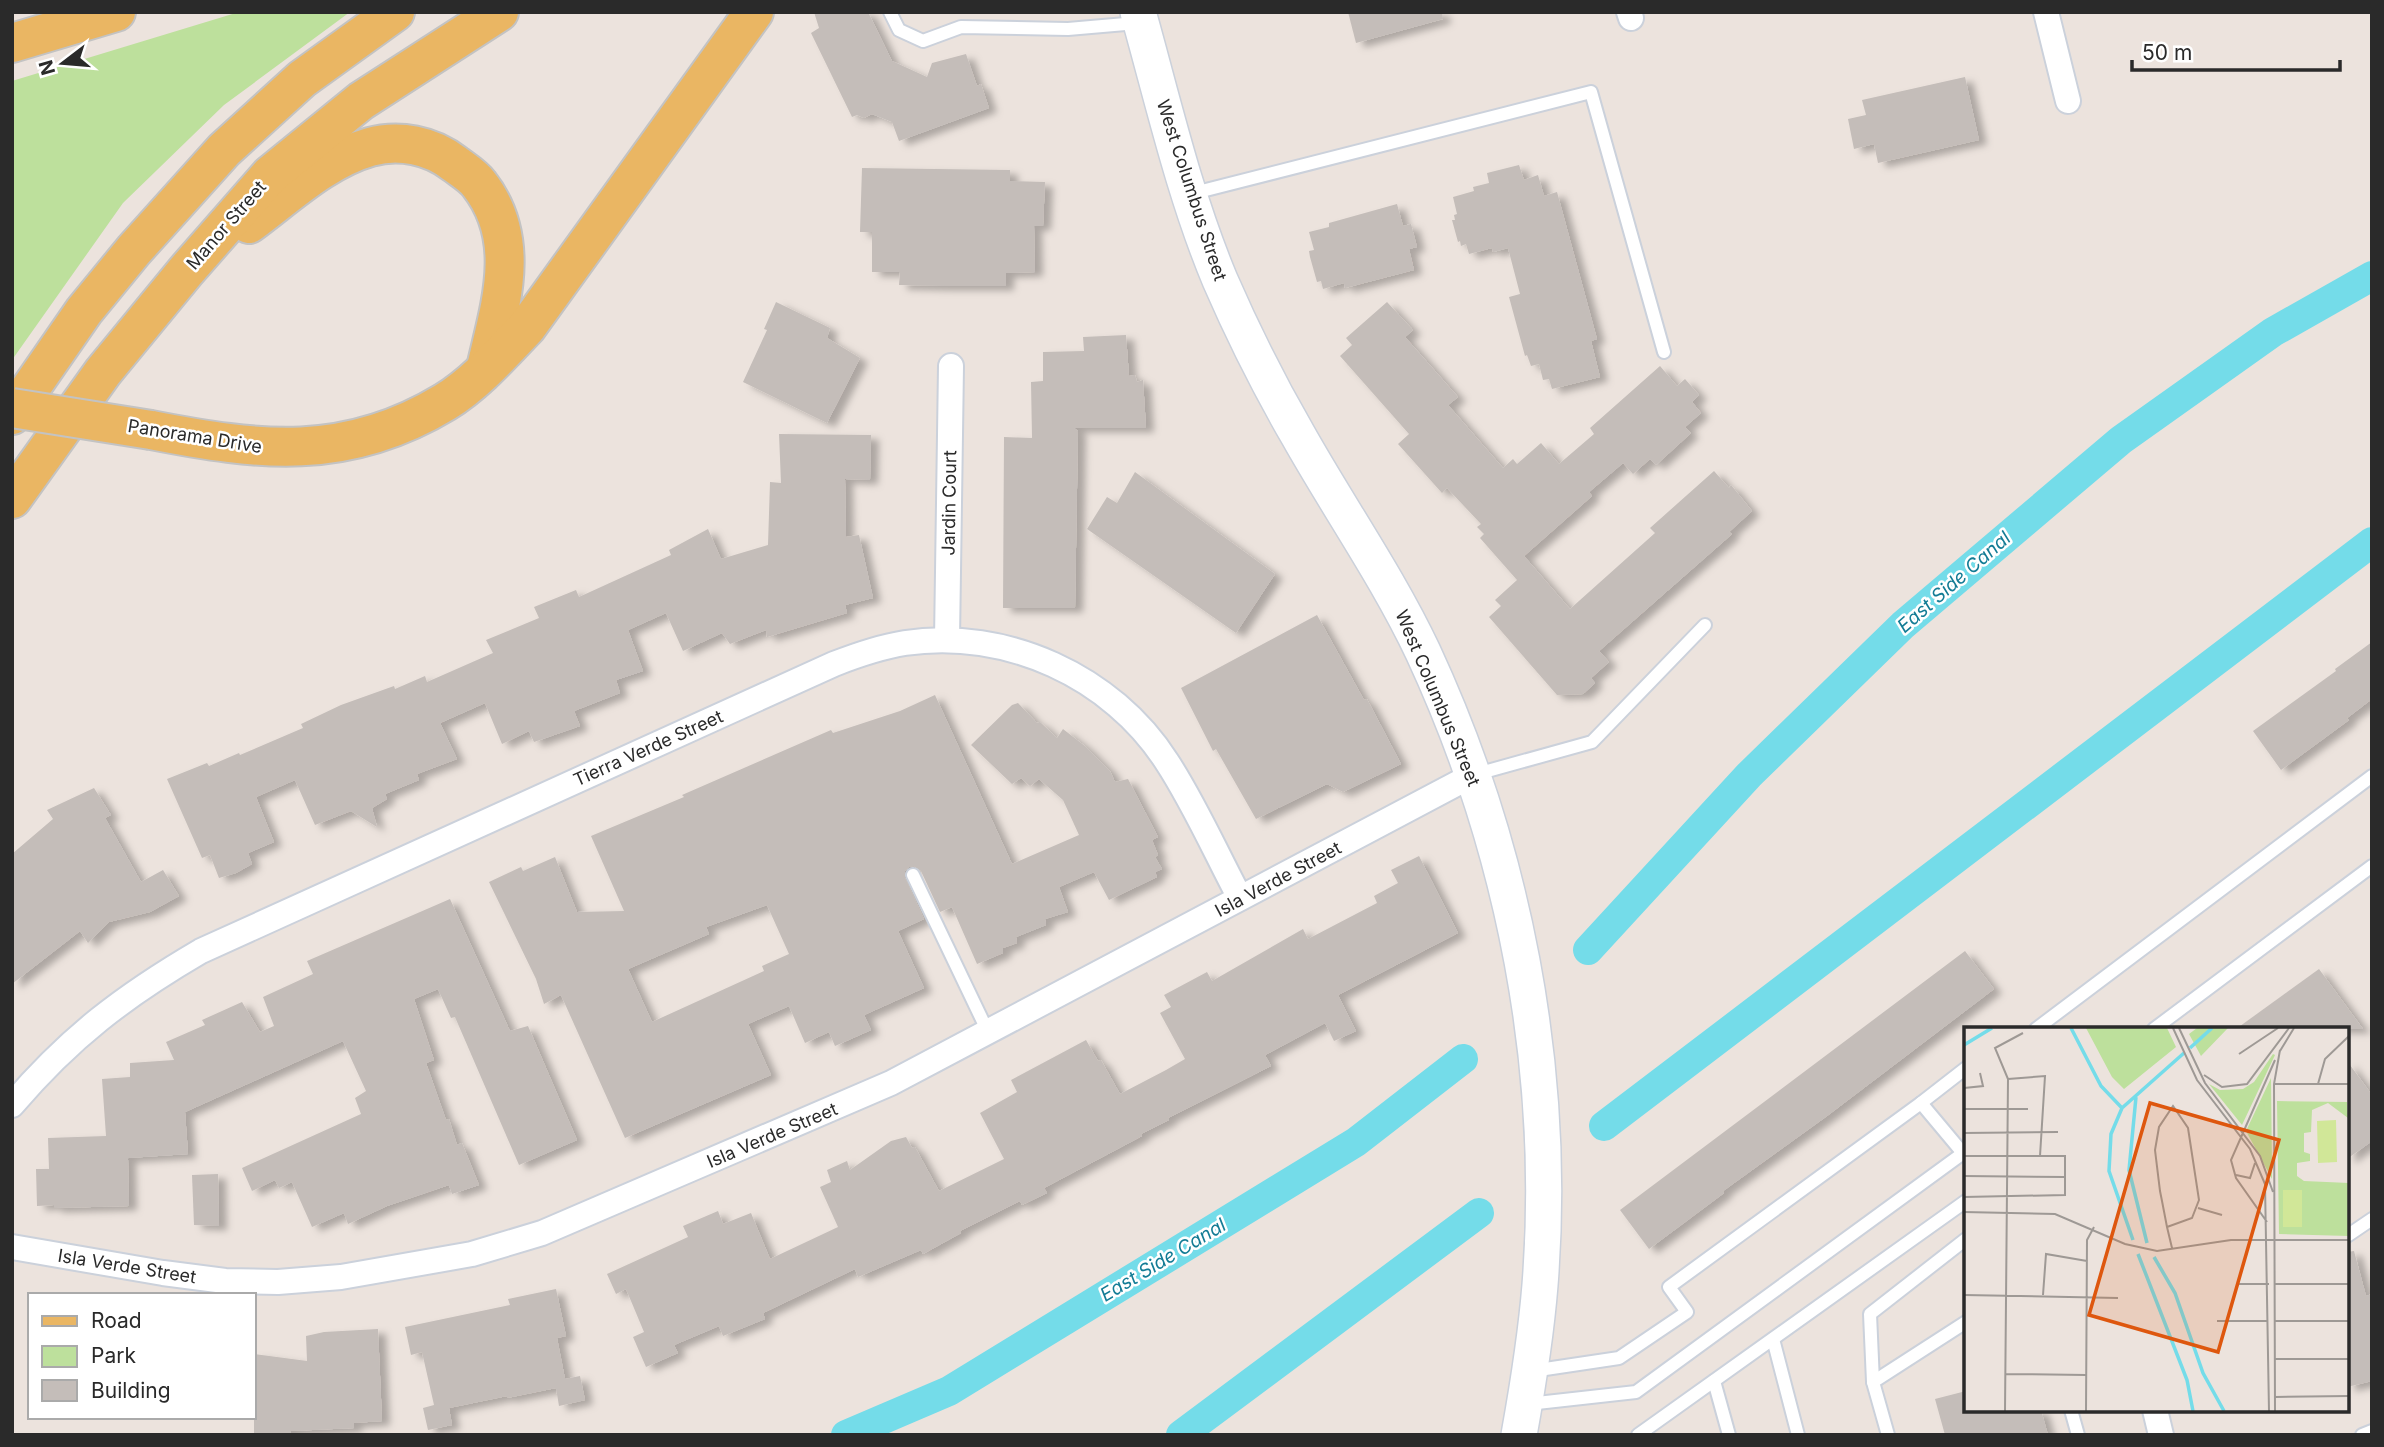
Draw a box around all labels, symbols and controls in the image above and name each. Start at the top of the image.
north arrow [28,28,98,98]
scale bar [2132,28,2340,72]
text: 50 m [2142,40,2192,65]
text: N [34,57,60,78]
street label: West Columbus Street [1153,97,1231,283]
street label: Manor Street [182,176,270,274]
street label: Panorama Drive [126,415,264,457]
street label: Jardin Court [938,450,960,556]
water label: East Side Canal [1893,526,2016,637]
street label: West Columbus Street [1391,607,1485,789]
street label: Tierra Verde Street [570,706,726,790]
street label: Isla Verde Street [1211,837,1345,921]
inset map [1964,1027,2349,1412]
street label: Isla Verde Street [704,1098,841,1172]
water label: East Side Canal [1096,1213,1230,1307]
street label: Isla Verde Street [56,1245,198,1287]
legend [28,1293,256,1419]
text: Road [91,1308,142,1333]
text: Park [91,1343,136,1368]
text: Building [91,1378,171,1403]

